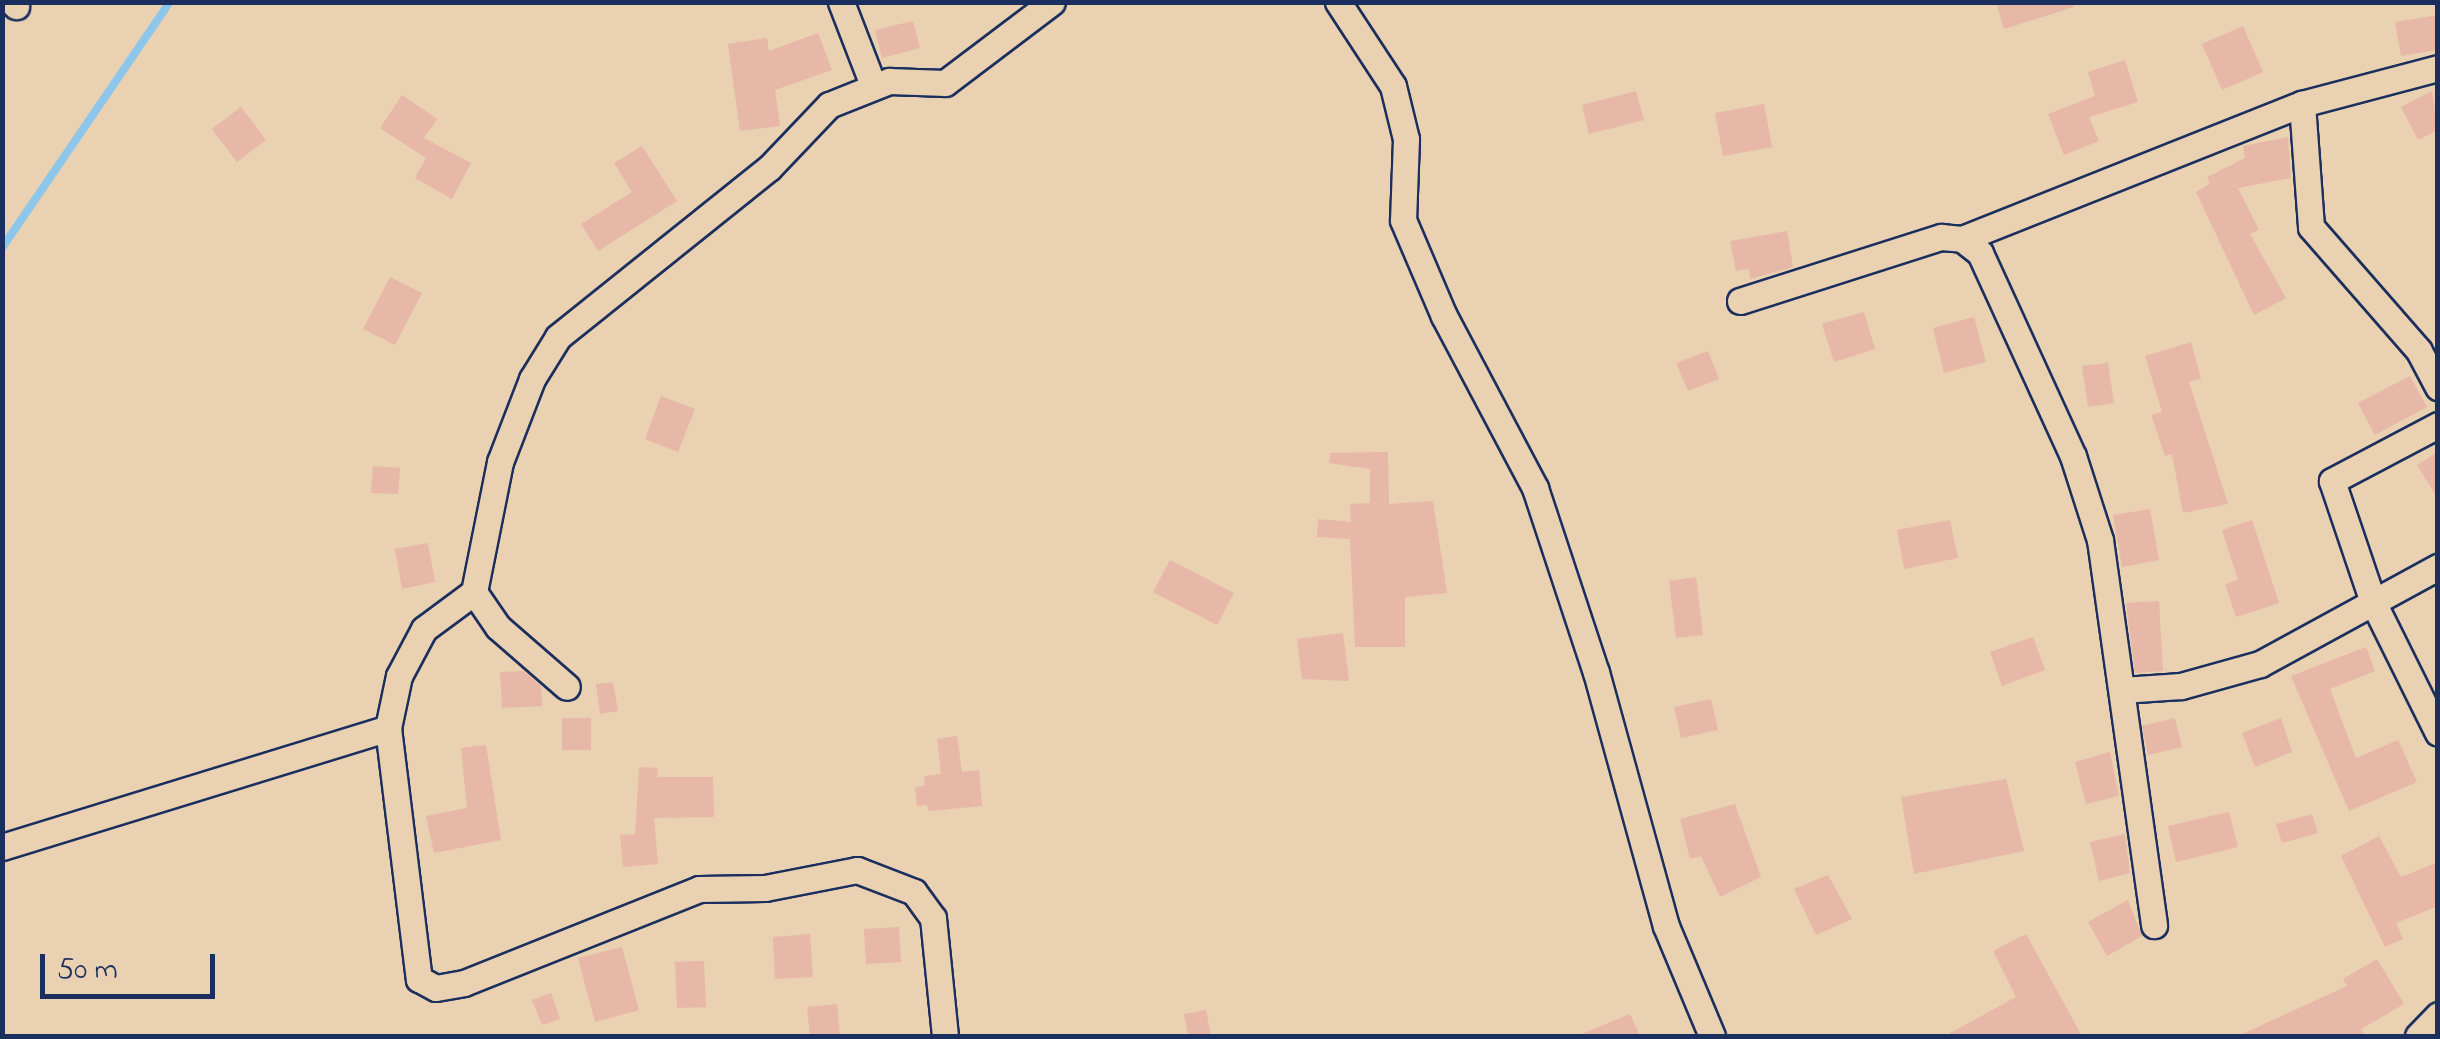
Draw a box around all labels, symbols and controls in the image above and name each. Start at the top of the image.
scale bar [45,934,220,996]
text: 50 m [57,949,118,993]

